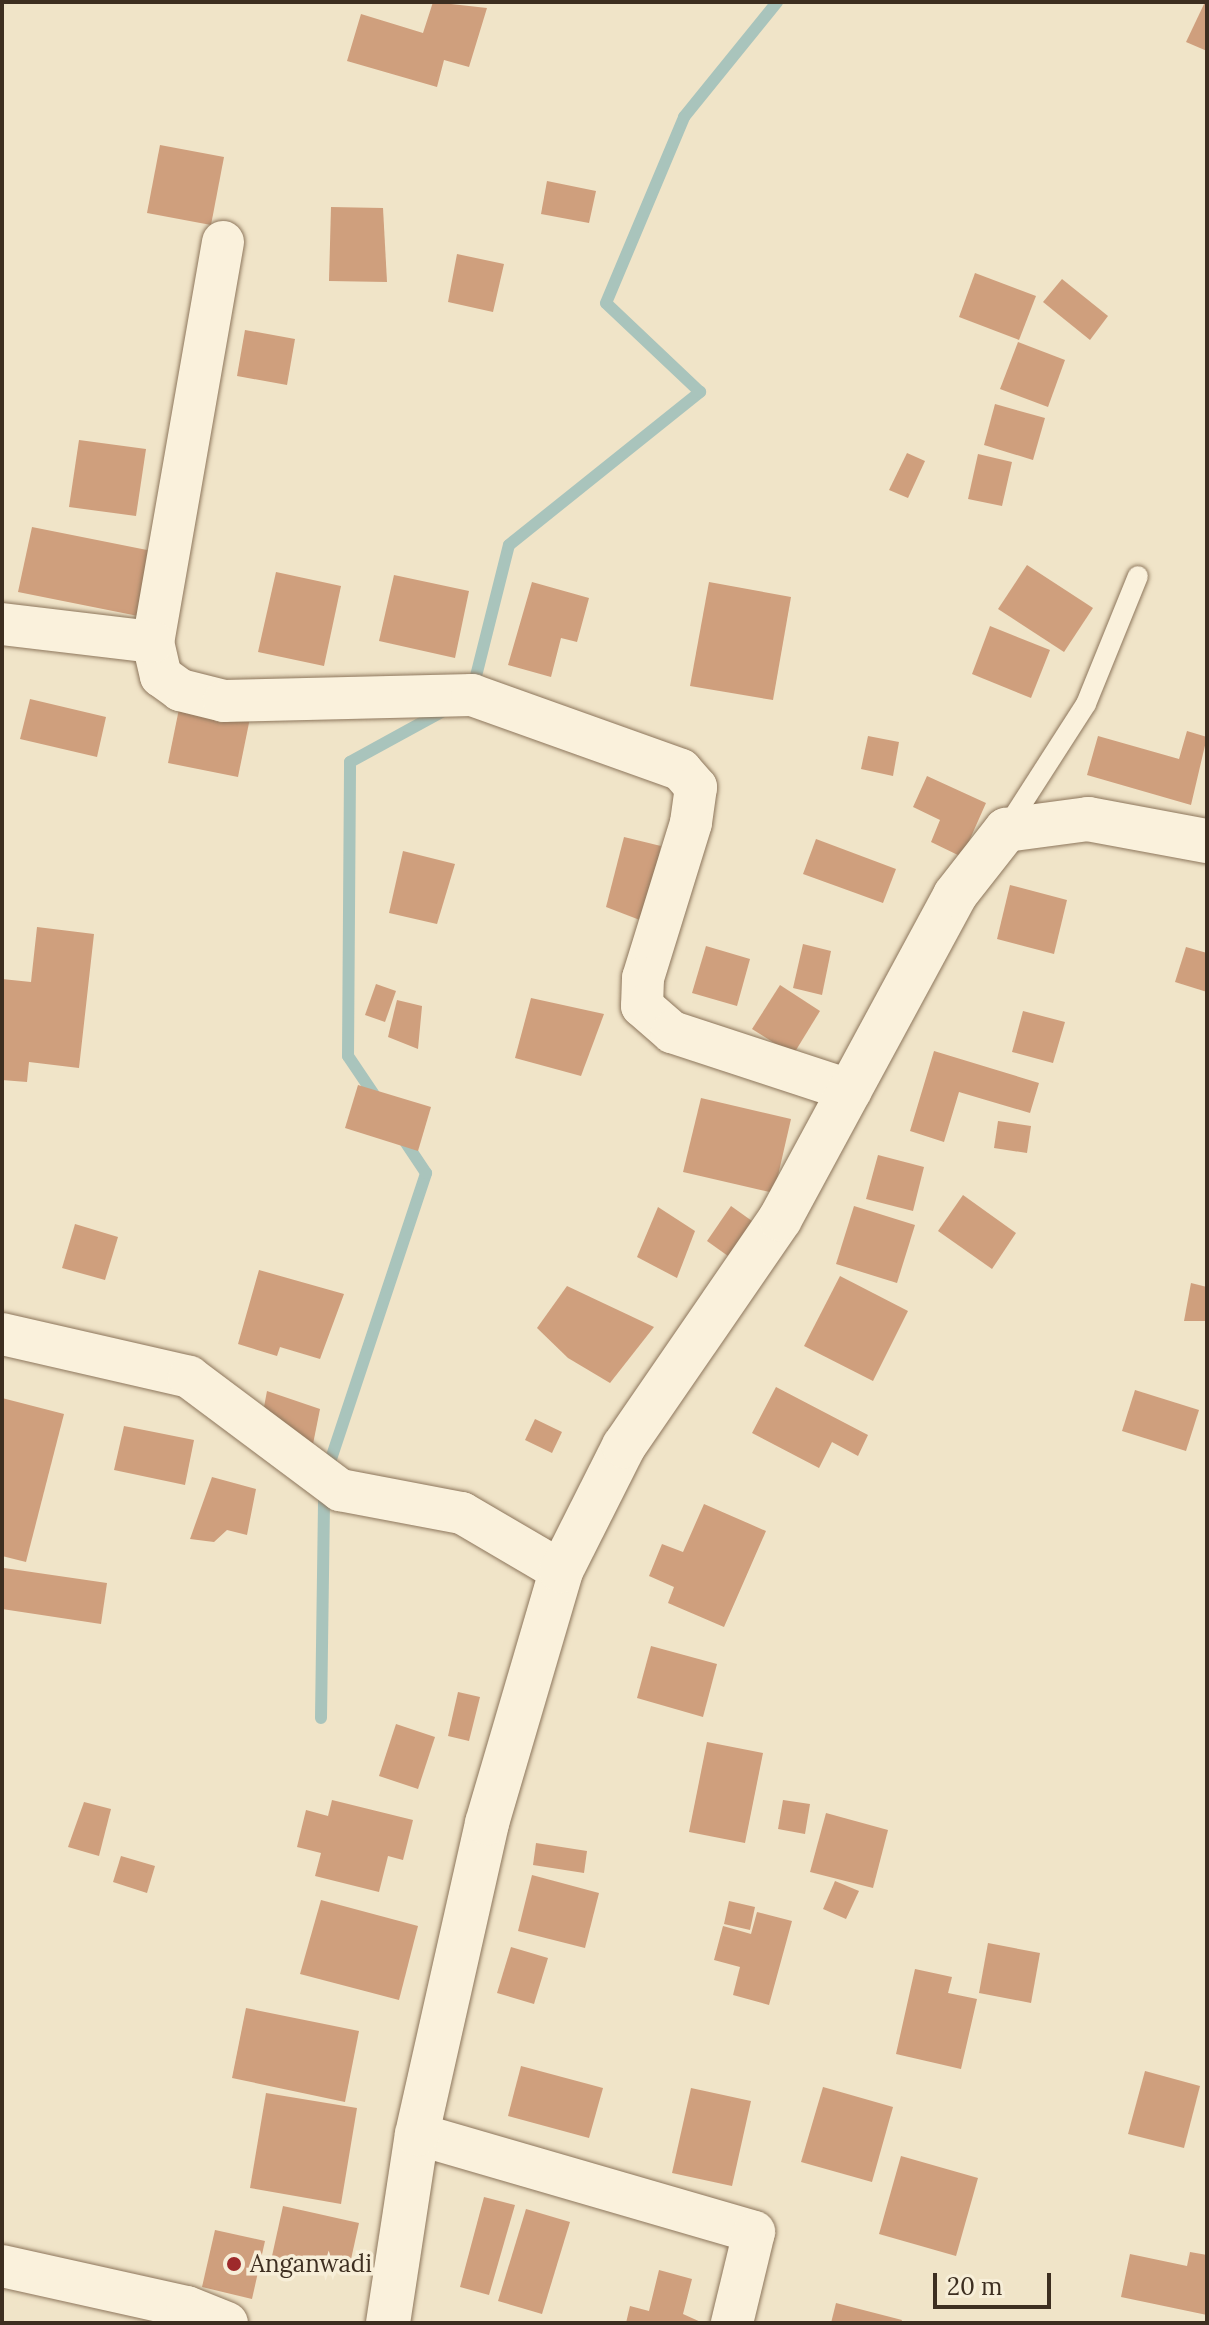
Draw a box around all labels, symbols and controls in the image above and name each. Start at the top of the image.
place label: Anganwadi [250,2250,372,2278]
marker: Anganwadi [225,2255,243,2273]
scale bar [937,2257,1055,2307]
text: 20 m [947,2271,1003,2302]

